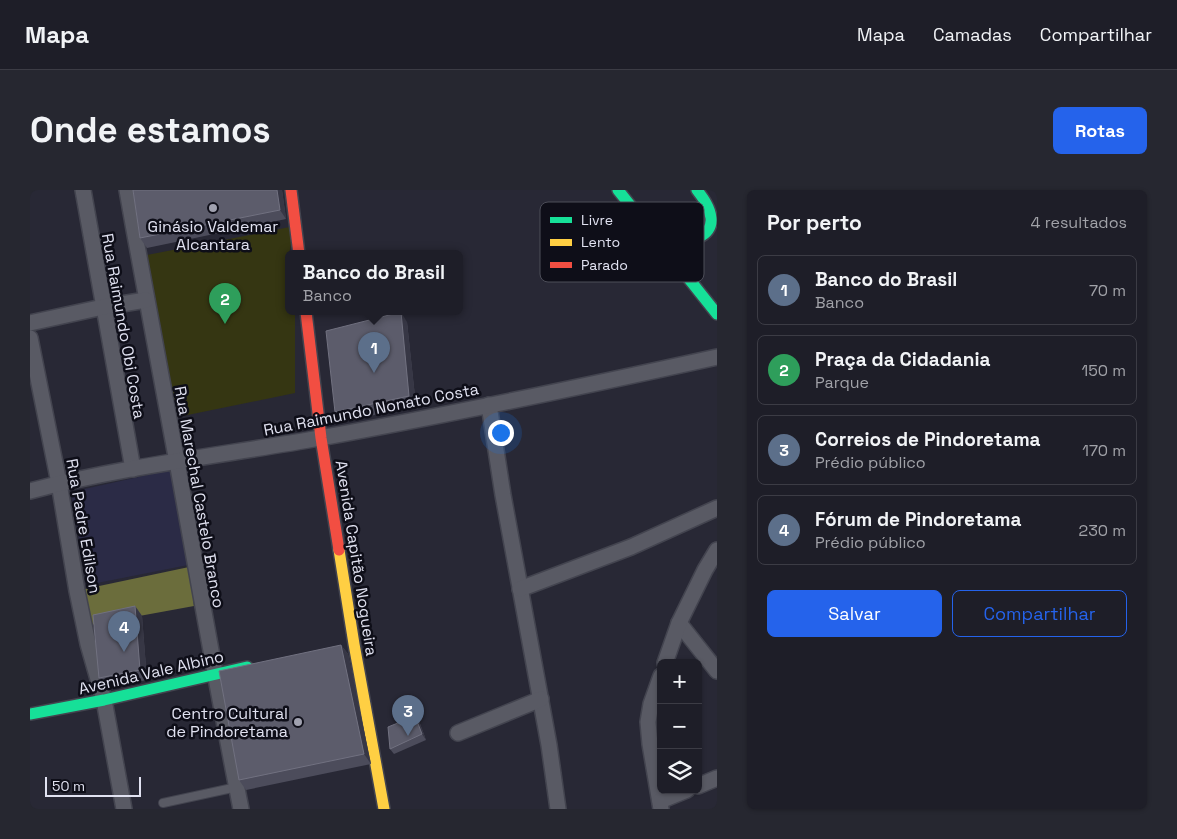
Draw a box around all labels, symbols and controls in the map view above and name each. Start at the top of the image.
text: Mapa [25,19,89,50]
text: Mapa [857,23,905,46]
text: Camadas [933,23,1012,46]
text: Compartilhar [1040,23,1152,46]
button: Rotas [1053,107,1147,154]
text: Onde estamos [30,108,271,152]
marker: Ginásio Valdemar Alcantara [207,202,219,214]
legend [540,202,704,282]
text: Por perto [767,209,862,236]
text: Livre [581,211,613,229]
text: 4 resultados [1031,212,1127,233]
place label: Ginásio Valdemar Alcantara [148,216,278,255]
street label: Rua Raimundo Obi Costa [97,232,150,420]
text: Lento [581,233,620,251]
popup [285,250,463,315]
text: Parado [581,256,628,274]
text: Banco do Brasil [303,260,445,285]
text: Banco do Brasil [815,267,957,292]
text: 1 [780,280,788,301]
text: 70 m [1089,280,1126,301]
pin: 2 [209,283,241,324]
text: Banco [303,285,352,306]
text: Banco [815,292,864,313]
pin: 1 [358,332,390,373]
text: Praça da Cidadania [815,347,991,372]
text: 2 [779,360,789,381]
text: 150 m [1082,360,1126,381]
text: Parque [815,372,869,393]
street label: Rua Raimundo Nonato Costa [262,378,481,441]
street label: Rua Marechal Castelo Branco [170,384,229,610]
your location [488,420,514,446]
text: Correios de Pindoretama [815,427,1041,452]
text: 3 [779,440,789,461]
text: 170 m [1082,440,1126,461]
text: Prédio público [815,452,926,473]
street label: Rua Padre Edilson [61,457,106,595]
street label: Avenida Capitão Nogueira [331,459,382,657]
text: Fórum de Pindoretama [815,507,1022,532]
text: 4 [779,520,789,541]
text: 230 m [1079,520,1126,541]
text: Prédio público [815,532,926,553]
button: Salvar [767,590,942,637]
button: Compartilhar [952,590,1127,637]
pin: 4 [108,611,140,652]
street label: Avenida Vale Albino [76,646,226,699]
map controls [657,659,702,794]
button: + [657,659,702,704]
pin: 3 [392,695,424,736]
place label: Centro Cultural de Pindoretama [166,703,288,742]
button: − [657,704,702,749]
marker: Centro Cultural de Pindoretama [292,716,304,728]
button: layers [657,749,702,794]
scale bar [45,774,141,797]
text: 50 m [52,777,85,795]

